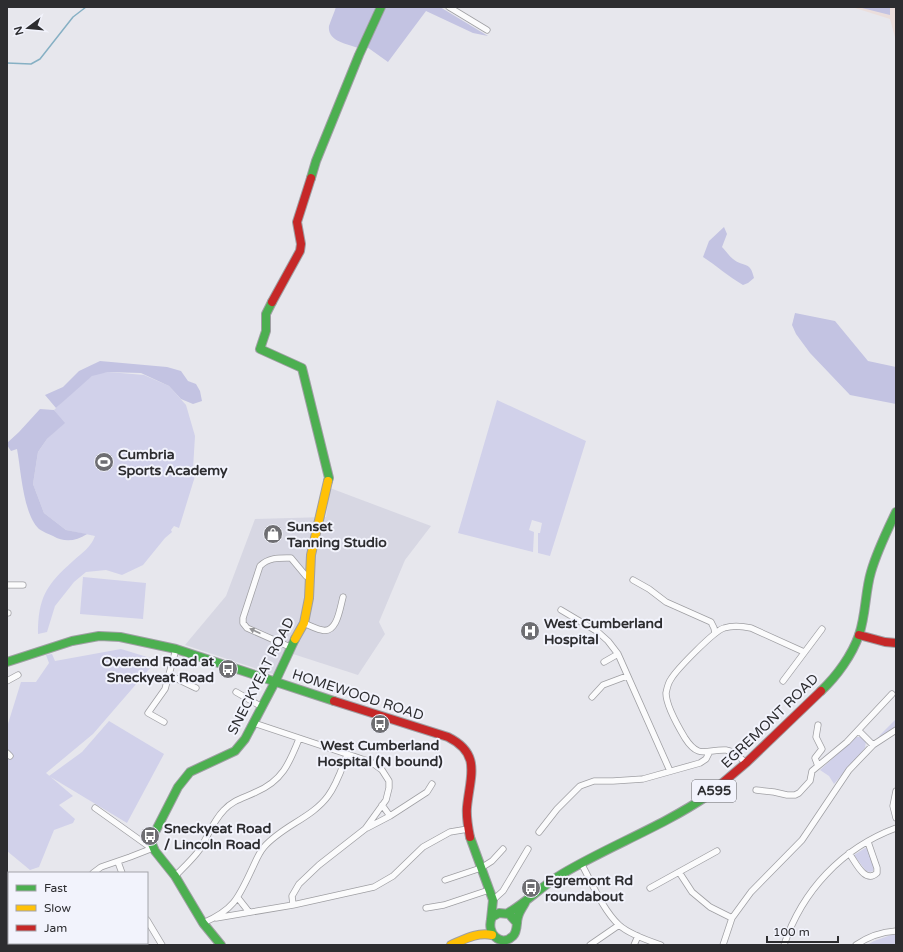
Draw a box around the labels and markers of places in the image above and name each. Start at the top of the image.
place label: Cumbria Sports Academy [118,446,228,479]
sports icon: Cumbria Sports Academy [93,451,115,473]
place label: Sunset Tanning Studio [286,518,387,551]
shop icon: Sunset Tanning Studio [262,523,284,545]
place label: West Cumberland Hospital [544,615,663,648]
hospital icon: West Cumberland Hospital [519,620,541,642]
place label: Overend Road at Sneckyeat Road [101,653,215,686]
bus stop icon: Overend Road at Sneckyeat Road [217,658,239,680]
bus stop icon: West Cumberland Hospital (N bound) [369,713,391,735]
place label: West Cumberland Hospital (N bound) [317,737,443,770]
place label: Sneckyeat Road / Lincoln Road [164,820,271,853]
bus stop icon: Sneckyeat Road / Lincoln Road [139,825,161,847]
place label: Egremont Rd roundabout [545,872,633,905]
bus stop icon: Egremont Rd roundabout [520,877,542,899]

